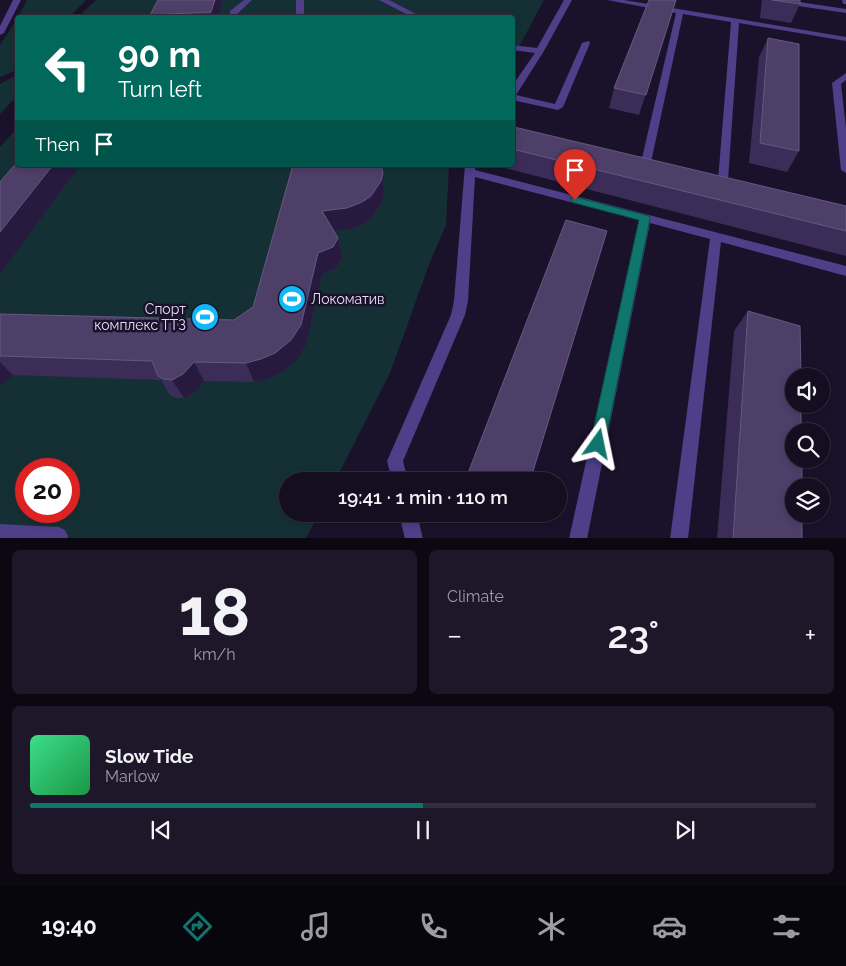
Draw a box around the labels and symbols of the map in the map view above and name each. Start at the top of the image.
pin [554,149,596,200]
sports icon: Локоматив [277,284,307,314]
place label: Локоматив [311,291,385,307]
place label: Спорт комплекс ТТЗ [94,301,186,333]
sports icon: Спорт комплекс ТТЗ [190,302,220,332]
position arrow [571,417,623,469]
speed limit sign: 20 [15,458,80,523]

